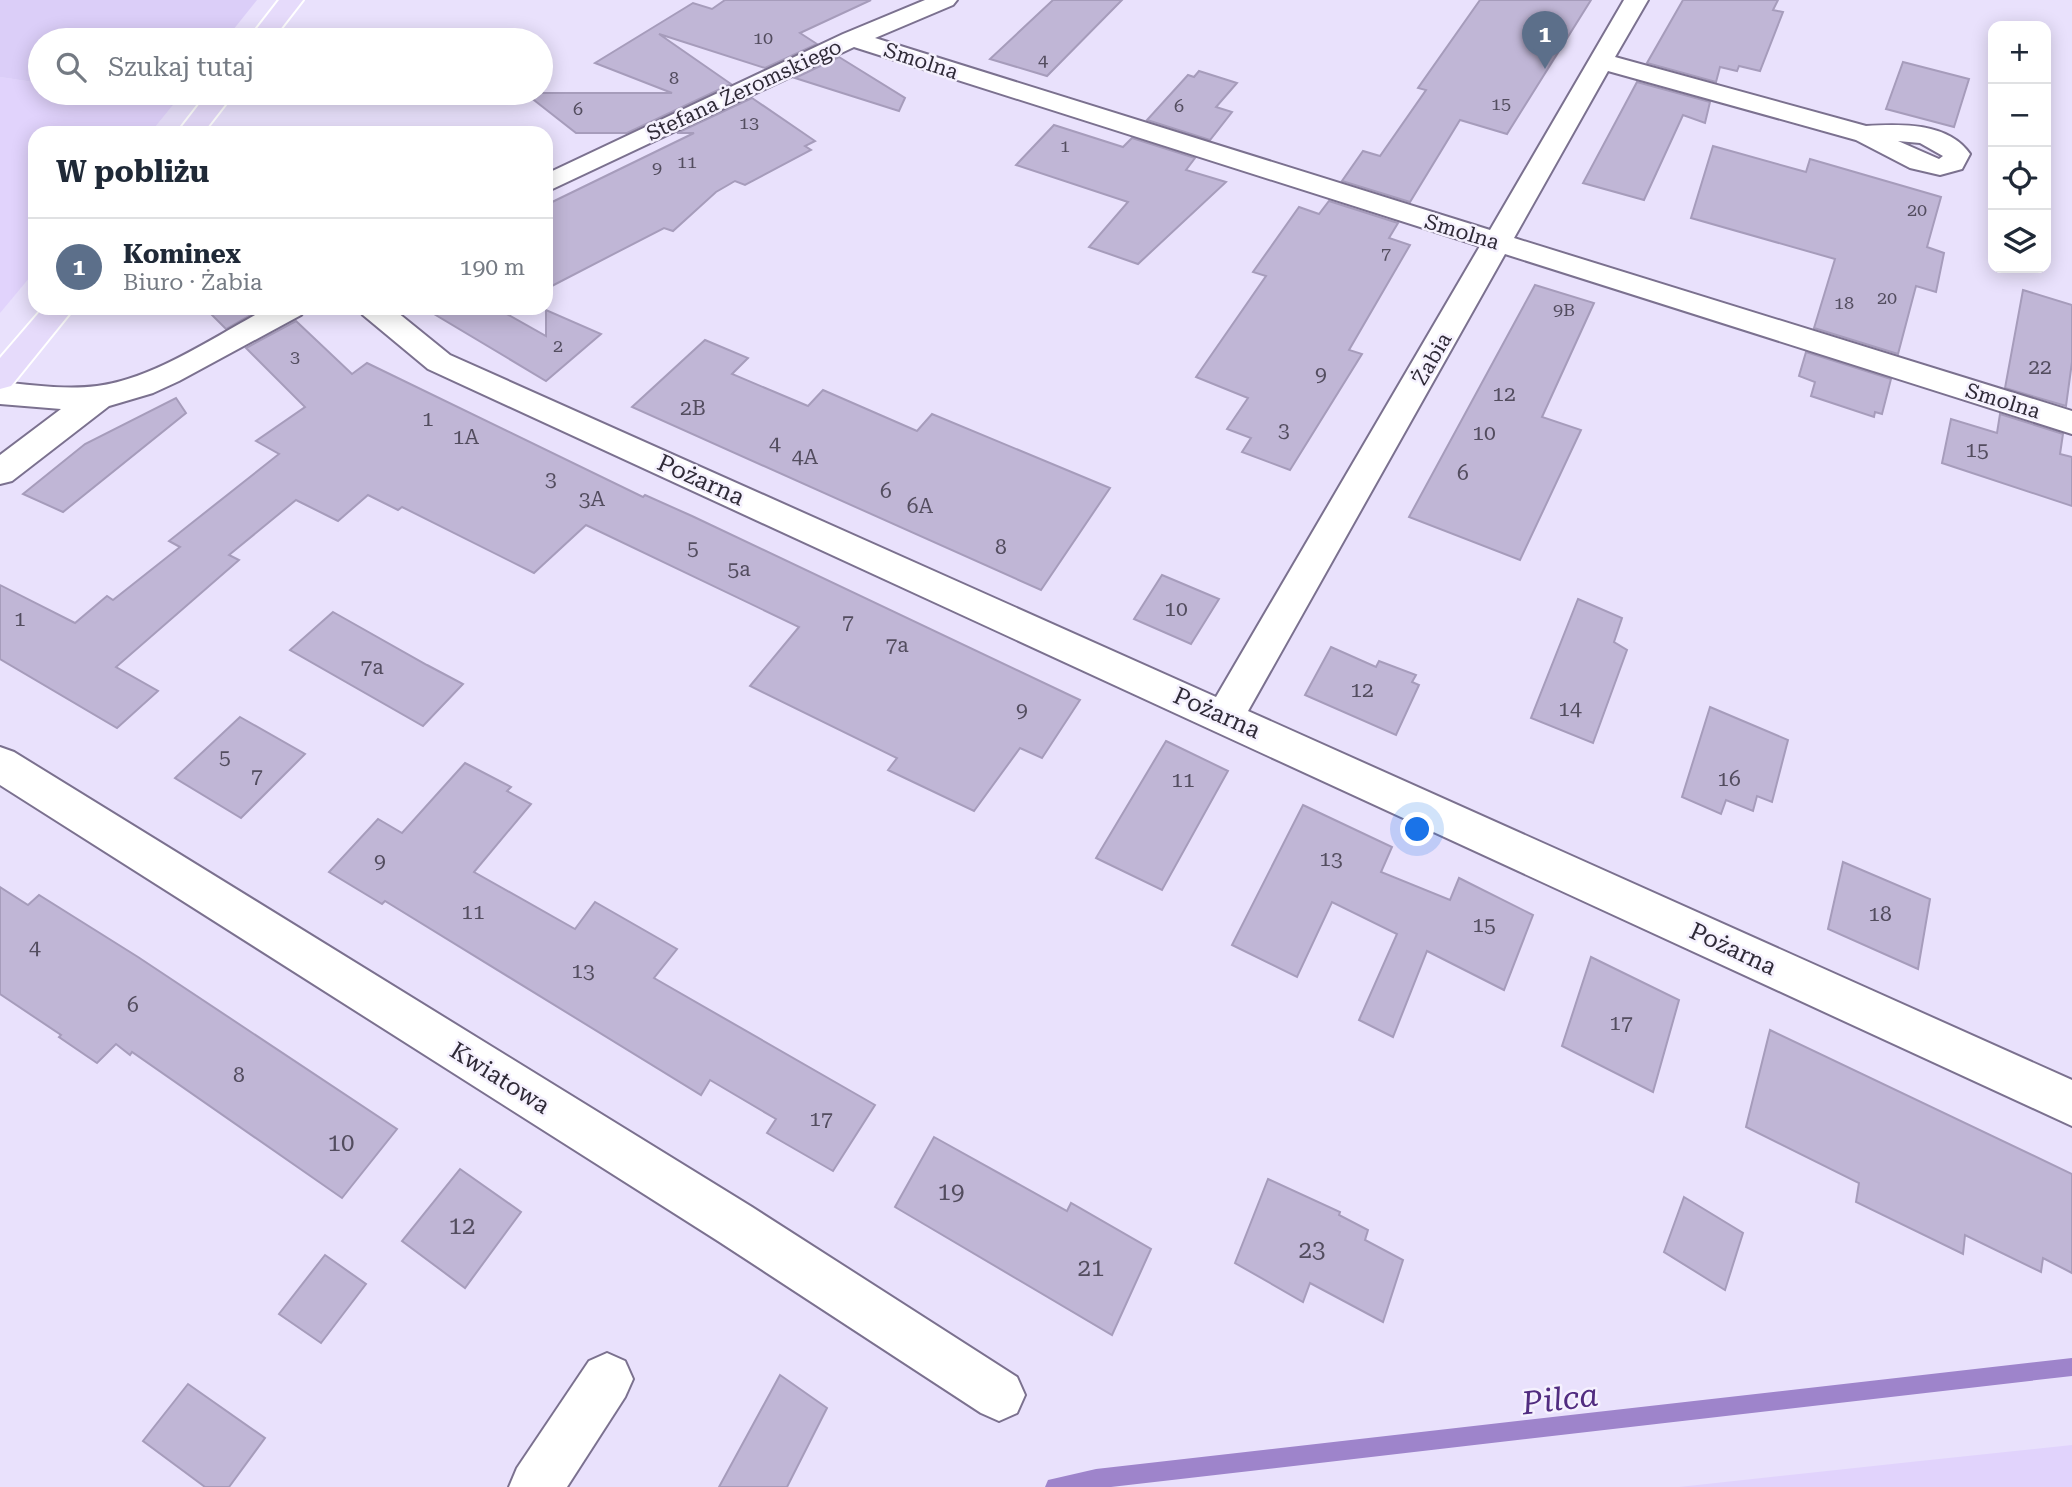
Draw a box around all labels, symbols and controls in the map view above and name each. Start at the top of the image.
pin: 1 [1522,11,1568,69]
map controls [1988,21,2051,273]
button: + [1988,21,2051,84]
house number: 10 [753,27,773,48]
search box [28,28,553,105]
street label: Stefana Żeromskiego [643,34,845,146]
street label: Smolna [881,38,962,84]
icon: search [52,48,90,86]
house number: 4 [1038,49,1048,70]
text: Szukaj tutaj [108,52,254,82]
house number: 8 [669,67,679,88]
button: − [1988,84,2051,147]
house number: 15 [1491,93,1511,114]
house number: 6 [1174,95,1184,116]
house number: 6 [573,98,583,119]
house number: 13 [739,112,759,133]
house number: 1 [1060,135,1070,156]
button: locate [1988,147,2051,210]
house number: 11 [677,151,697,172]
text: W pobliżu [56,154,209,189]
house number: 9 [652,157,662,178]
house number: 20 [1907,199,1927,220]
street label: Smolna [1422,209,1503,255]
button: layers [1988,210,2051,273]
text: Kominex [123,239,241,269]
house number: 7 [1381,243,1391,264]
text: 1 [73,254,85,281]
text: 190 m [460,254,525,281]
text: Biuro · Żabia [123,269,263,296]
house number: 20 [1877,287,1897,308]
house number: 18 [1834,292,1854,313]
house number: 9B [1553,299,1575,320]
street label: Żabia [1408,328,1457,389]
house number: 2 [553,335,563,356]
house number: 3 [290,346,300,367]
house number: 22 [2028,355,2052,379]
house number: 9 [1315,362,1327,386]
street label: Smolna [1963,378,2044,424]
house number: 12 [1492,382,1516,406]
house number: 2B [680,396,706,420]
house number: 1 [422,407,434,431]
house number: 3 [1278,418,1290,442]
house number: 10 [1472,421,1496,445]
house number: 1A [453,425,480,449]
house number: 4 [769,432,781,456]
house number: 15 [1965,438,1989,462]
house number: 4A [792,445,819,469]
street label: Pożarna [653,448,749,512]
house number: 6 [1457,461,1469,485]
house number: 3 [545,467,557,491]
house number: 6 [880,479,892,503]
house number: 3A [579,487,606,511]
house number: 6A [907,494,934,518]
house number: 8 [995,535,1007,559]
house number: 5 [687,536,699,560]
house number: 5a [727,557,751,581]
house number: 10 [1164,597,1188,621]
house number: 1 [14,607,26,631]
house number: 7 [842,610,854,634]
house number: 7a [885,633,909,657]
house number: 7a [360,655,384,679]
house number: 12 [1350,678,1374,702]
street label: Pożarna [1169,681,1265,745]
house number: 14 [1558,697,1582,721]
house number: 9 [1016,698,1028,722]
house number: 5 [219,745,231,769]
house number: 7 [251,764,263,788]
house number: 16 [1717,767,1741,791]
house number: 11 [1171,768,1195,792]
your location [1400,812,1434,846]
house number: 13 [1319,847,1343,871]
house number: 9 [374,849,386,873]
house number: 11 [461,900,485,924]
house number: 18 [1868,902,1892,926]
house number: 15 [1472,913,1496,937]
street label: Pożarna [1685,917,1781,981]
house number: 4 [29,936,41,960]
house number: 13 [571,959,595,983]
house number: 6 [127,993,139,1017]
house number: 17 [1609,1011,1633,1035]
street label: Kwiatowa [445,1036,555,1120]
house number: 8 [233,1063,245,1087]
house number: 17 [809,1107,833,1131]
house number: 10 [328,1129,354,1157]
house number: 19 [938,1178,964,1206]
house number: 12 [449,1212,475,1240]
house number: 23 [1299,1236,1325,1264]
house number: 21 [1078,1254,1104,1282]
water label: Pilca [1519,1375,1600,1423]

